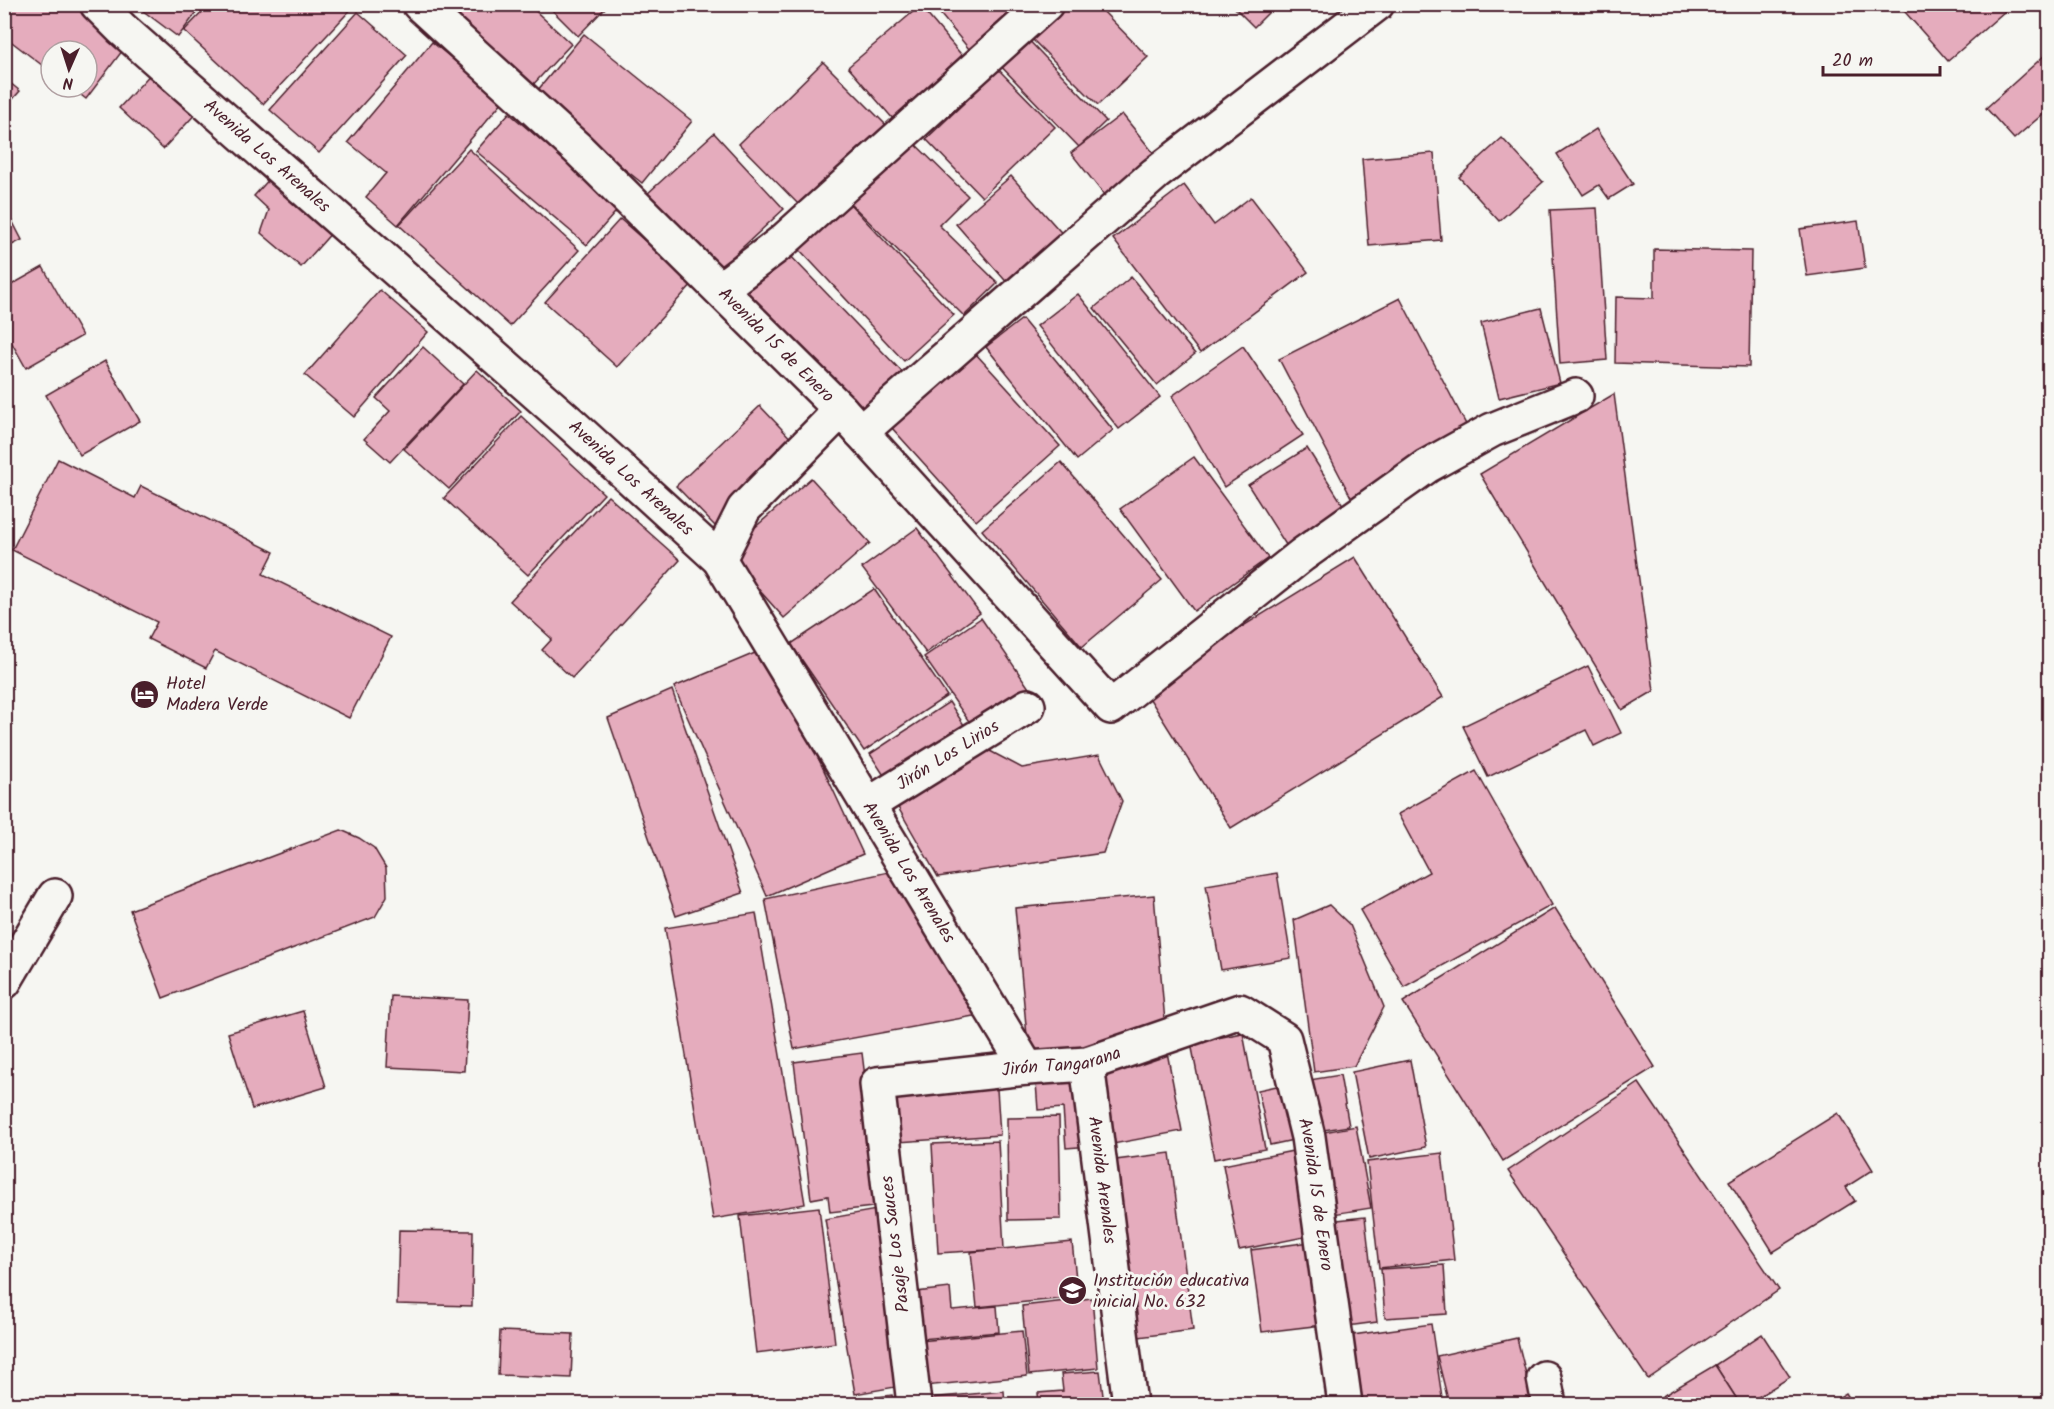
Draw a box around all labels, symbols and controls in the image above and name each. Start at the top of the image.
north arrow [39,39,99,99]
scale bar [1823,39,1940,77]
text: 20 m [1832,47,1873,76]
text: N [63,70,74,95]
street label: Avenida Los Arenales [196,92,337,221]
street label: Avenida 15 de Enero [711,281,841,410]
street label: Avenida Los Arenales [561,413,700,544]
place label: Hotel Madera Verde [166,670,268,720]
hotel icon: Hotel Madera Verde [129,678,161,710]
street label: Jirón Los Lirios [891,712,1005,799]
street label: Avenida Los Arenales [854,796,963,949]
street label: Jirón Tangarana [1000,1039,1125,1085]
street label: Avenida Arenales [1079,1114,1124,1246]
street label: Avenida 15 de Enero [1289,1115,1341,1273]
street label: Pasaje Los Sauces [873,1174,919,1314]
place label: Institución educativa inicial No. 632 [1093,1267,1249,1317]
school or university icon: Institución educativa inicial No. 632 [1056,1275,1088,1307]

